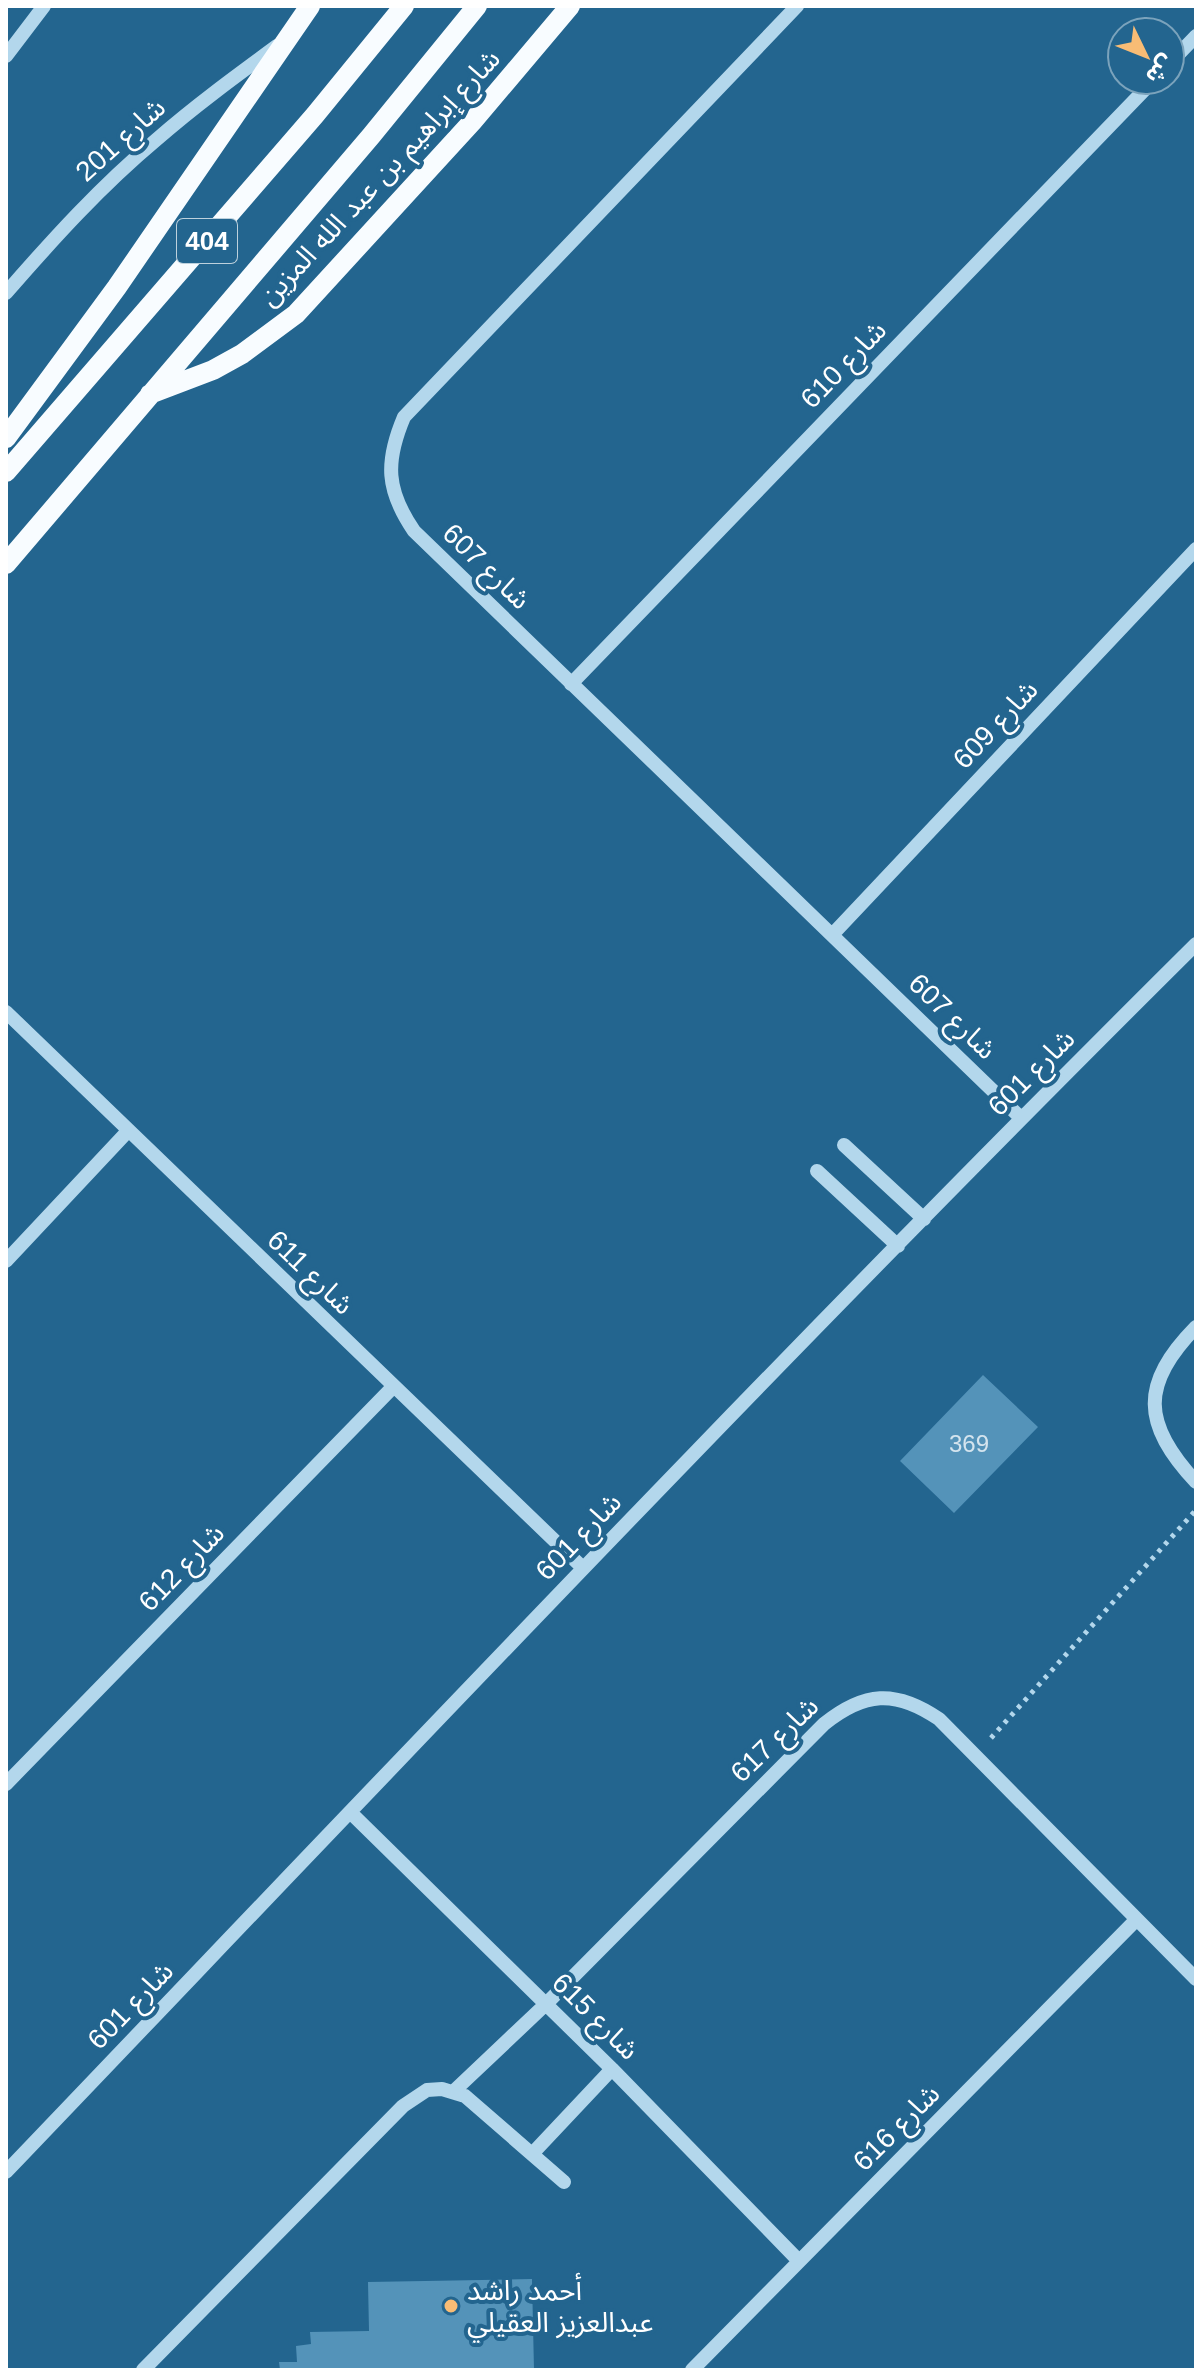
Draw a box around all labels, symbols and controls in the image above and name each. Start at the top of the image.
north arrow [1106,16,1186,96]
street label: شارع إبراهيم بن عبد الله المزين [253,43,511,316]
text: ش [1141,50,1180,89]
street label: شارع 201 [69,91,175,191]
road number: 404 [177,219,237,263]
street label: شارع 610 [794,314,896,418]
street label: شارع 607 [433,517,537,619]
street label: شارع 609 [947,674,1048,778]
street label: شارع 607 [899,967,1003,1069]
street label: شارع 601 [982,1023,1084,1125]
street label: شارع 611 [258,1224,360,1324]
house number: 369 [949,1430,989,1457]
street label: شارع 601 [529,1486,631,1590]
street label: شارع 612 [132,1517,234,1621]
street label: شارع 617 [724,1690,828,1792]
street label: شارع 601 [81,1955,183,2059]
street label: شارع 615 [543,1967,645,2069]
street label: شارع 616 [847,2078,949,2180]
place label: أحمد راشد عبدالعزيز العقيلي [467,2272,653,2343]
marker: أحمد راشد عبدالعزيز العقيلي [442,2297,460,2315]

